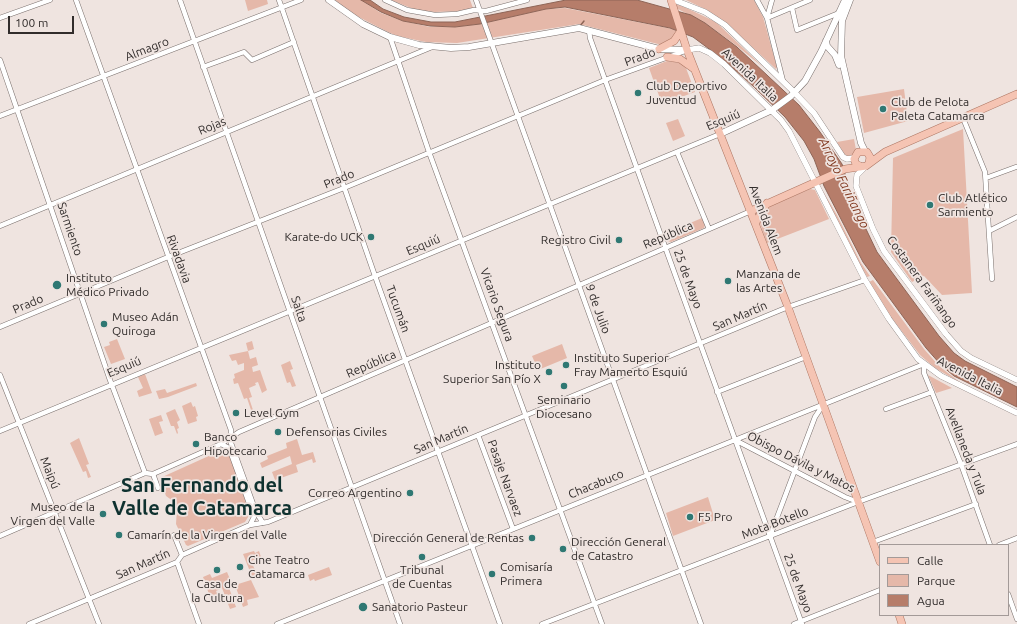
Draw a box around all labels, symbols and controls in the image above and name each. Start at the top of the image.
scale bar [10,8,76,34]
text: 100 m [15,16,48,29]
street label: Almagro [123,34,171,64]
street label: Prado [623,45,657,69]
street label: Avenida Italia [719,45,781,105]
place label: Club Deportivo Juventud [646,79,727,107]
marker: Club Deportivo Juventud [633,88,643,98]
place label: Club de Pelota Paleta Catamarca [891,95,985,123]
marker: Club de Pelota Paleta Catamarca [878,104,888,114]
street label: Esquiú [704,106,742,134]
street label: Rojas [196,114,228,138]
water label: Arroyo Fariñango [815,135,873,231]
street label: Prado [322,166,356,192]
street label: Avenida Alem [746,183,786,257]
place label: Club Atlético Sarmiento [938,191,1008,219]
street label: Sarmiento [54,200,86,258]
marker: Club Atlético Sarmiento [925,200,935,210]
street label: República [641,218,695,252]
place label: Karate-do UCK [284,230,363,244]
street label: Esquiú [404,231,442,259]
marker: Karate-do UCK [366,232,376,242]
street label: Rivadavia [164,233,194,285]
place label: Registro Civil [541,233,611,247]
street label: Costanera Fariñango [884,233,960,331]
marker: Registro Civil [614,235,624,245]
street label: 25 de Mayo [671,247,705,311]
street label: Vicario Segura [477,266,517,344]
place label: Manzana de las Artes [736,267,801,295]
place label: Instituto Médico Privado [66,271,149,299]
marker: Manzana de las Artes [723,276,733,286]
marker: Instituto Médico Privado [51,279,63,291]
street label: 9 de Julio [582,282,614,336]
street label: Tucumán [383,284,413,334]
street label: Prado [10,291,46,317]
street label: Salta [288,294,310,324]
street label: San Martín [711,298,769,334]
place label: Museo Adán Quiroga [112,310,179,338]
marker: Museo Adán Quiroga [99,319,109,329]
street label: República [344,347,398,381]
place label: Instituto Superior Fray Mamerto Esquiú [574,351,687,379]
street label: Esquiú [105,353,143,381]
street label: Avenida Italia [935,353,1005,399]
place label: Instituto Superior San Pío X [443,358,541,386]
marker: Instituto Superior Fray Mamerto Esquiú [561,360,571,370]
marker: Instituto Superior San Pío X [544,367,554,377]
marker: Seminario Diocesano [559,381,569,391]
place label: Seminario Diocesano [536,393,592,421]
street label: Avellaneda y Tula [943,405,989,497]
place label: Level Gym [244,406,299,420]
marker: Level Gym [231,408,241,418]
street label: San Martín [412,421,470,457]
place label: Defensorias Civiles [286,425,387,439]
marker: Defensorias Civiles [273,427,283,437]
street label: Obispo Dávila y Matos [745,429,857,495]
place label: Banco Hipotecario [204,430,267,458]
street label: Pasaje Narvaez [484,438,526,518]
marker: Banco Hipotecario [191,439,201,449]
street label: Maipú [37,455,63,491]
street label: Chacabuco [566,466,626,502]
district label: San Fernando del Valle de Catamarca [112,473,292,520]
place label: Correo Argentino [308,486,402,500]
marker: Correo Argentino [405,488,415,498]
place label: Museo de la Virgen del Valle [10,500,95,528]
street label: Mota Botello [740,504,810,542]
marker: Museo de la Virgen del Valle [98,509,108,519]
place label: F5 Pro [698,510,733,524]
marker: F5 Pro [685,512,695,522]
place label: Camarín de la Virgen del Valle [127,528,287,542]
marker: Camarín de la Virgen del Valle [114,530,124,540]
place label: Dirección General de Rentas [373,531,524,545]
marker: Dirección General de Rentas [527,533,537,543]
place label: Dirección General de Catastro [571,535,666,563]
marker: Dirección General de Catastro [558,544,568,554]
legend [879,544,1009,616]
street label: San Martín [114,546,172,582]
street label: 25 de Mayo [781,551,815,615]
marker: Tribunal de Cuentas [417,552,427,562]
place label: Cine Teatro Catamarca [248,553,310,581]
text: Calle [917,554,943,567]
place label: Comisaría Primera [500,560,553,588]
marker: Cine Teatro Catamarca [235,562,245,572]
place label: Tribunal de Cuentas [392,563,452,591]
marker: Casa de la Cultura [212,565,222,575]
marker: Comisaría Primera [487,569,497,579]
text: Parque [917,574,955,587]
place label: Casa de la Cultura [191,577,243,605]
text: Agua [917,594,945,607]
place label: Sanatorio Pasteur [372,600,468,614]
marker: Sanatorio Pasteur [357,601,369,613]

